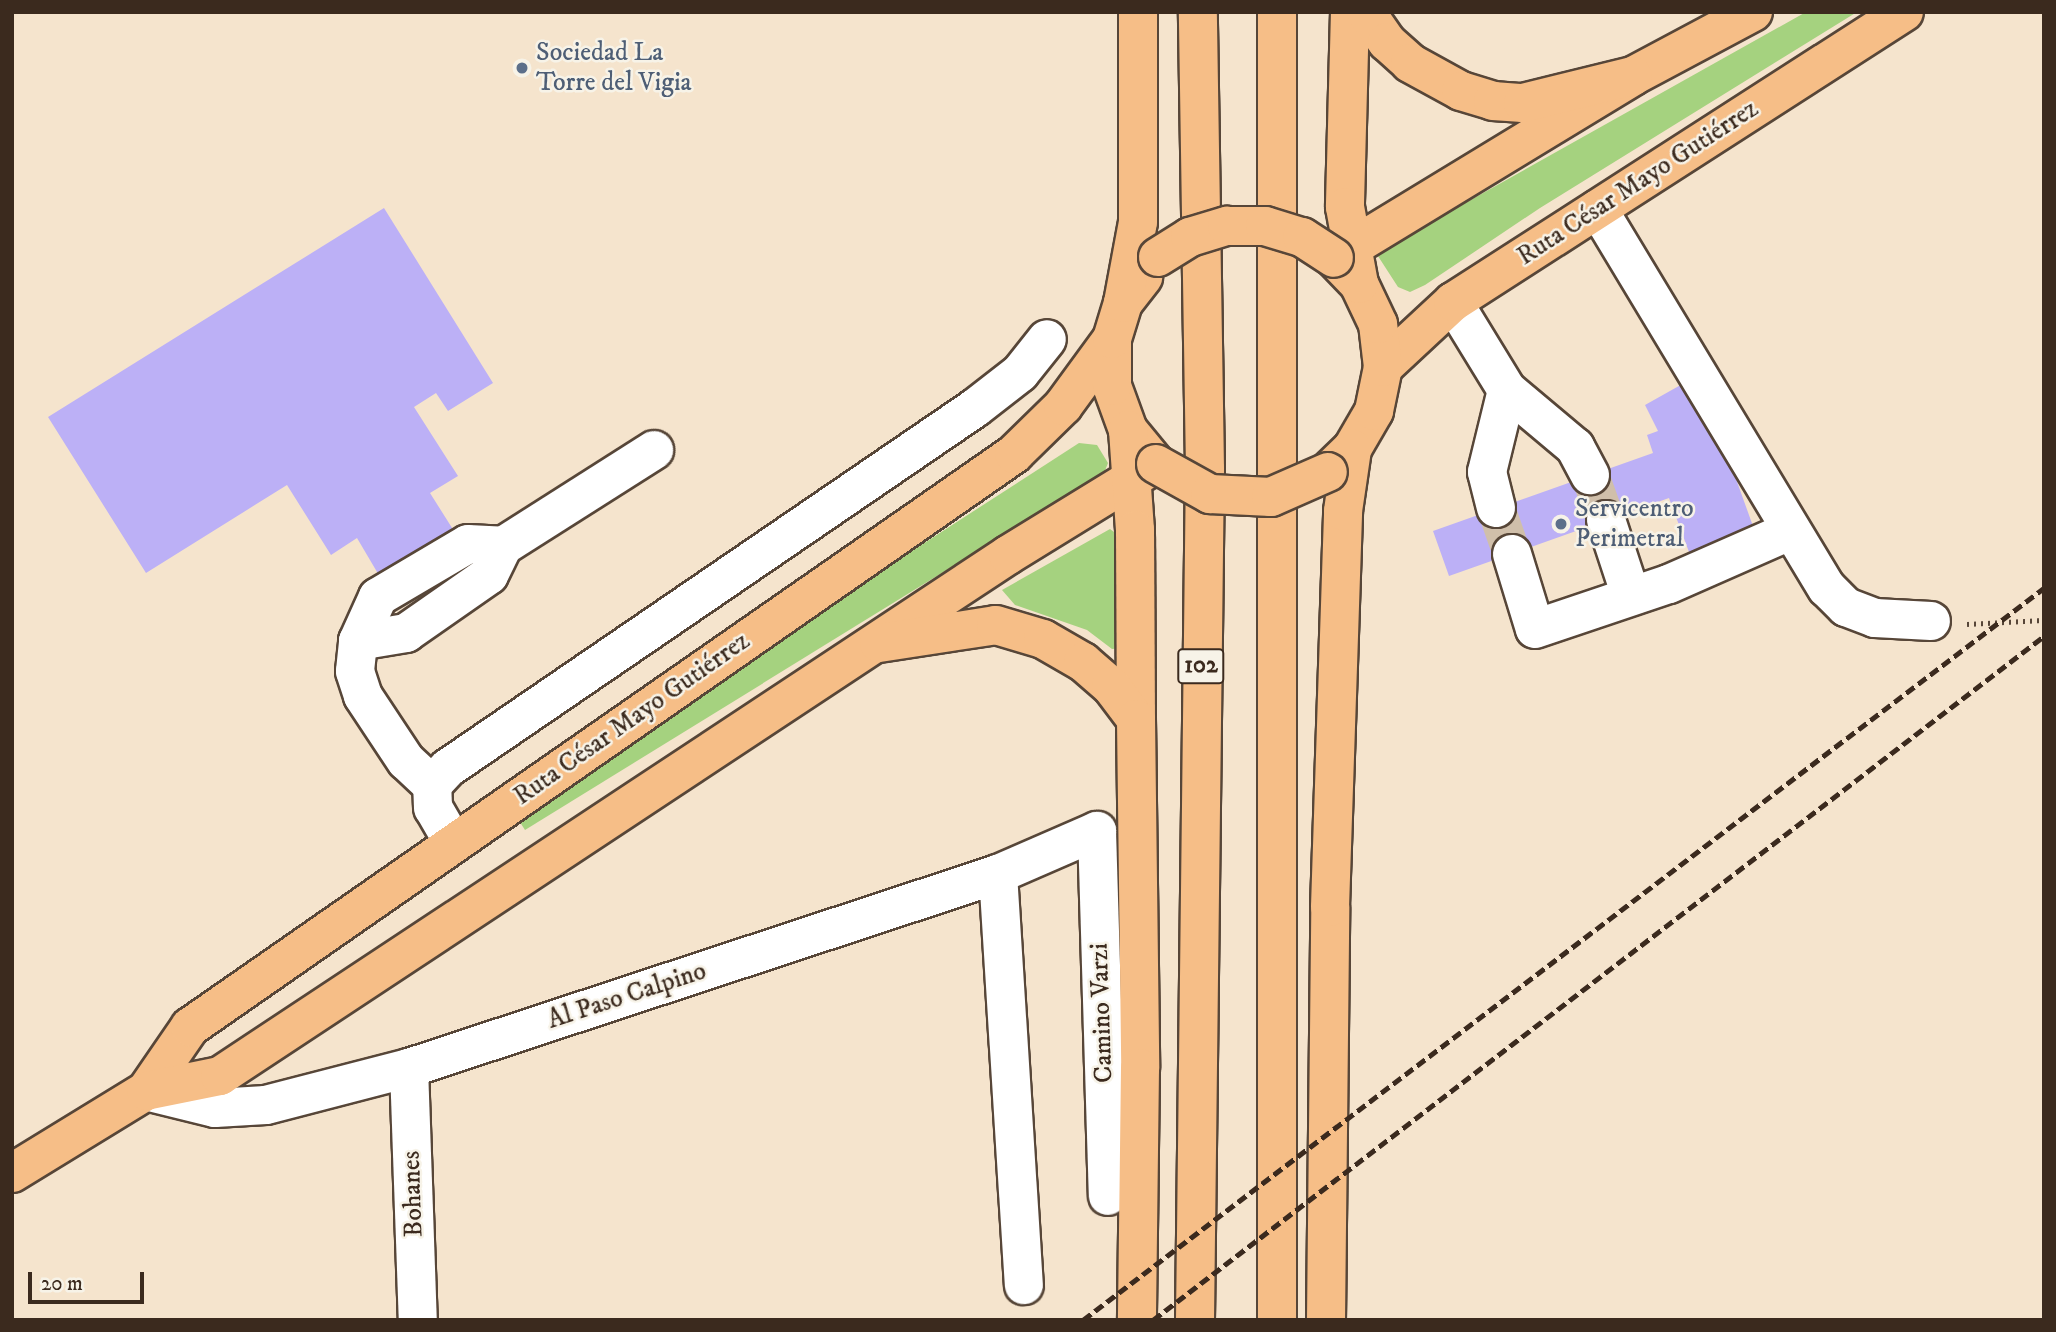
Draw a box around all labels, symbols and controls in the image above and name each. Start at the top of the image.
place label: Sociedad La Torre del Vigia [536,37,692,98]
marker: Sociedad La Torre del Vigia [514,60,530,76]
street label: Ruta César Mayo Gutiérrez [1512,93,1764,273]
place label: Servicentro Perimetral [1575,493,1694,554]
marker: Servicentro Perimetral [1553,516,1569,532]
street label: Ruta César Mayo Gutiérrez [508,626,756,812]
road number: 102 [1176,646,1226,686]
street label: Camino Varzi [1084,943,1120,1083]
street label: Al Paso Calpino [544,956,710,1036]
street label: Bohanes [396,1150,430,1238]
scale bar [32,1258,147,1302]
text: 20 m [41,1271,83,1297]

